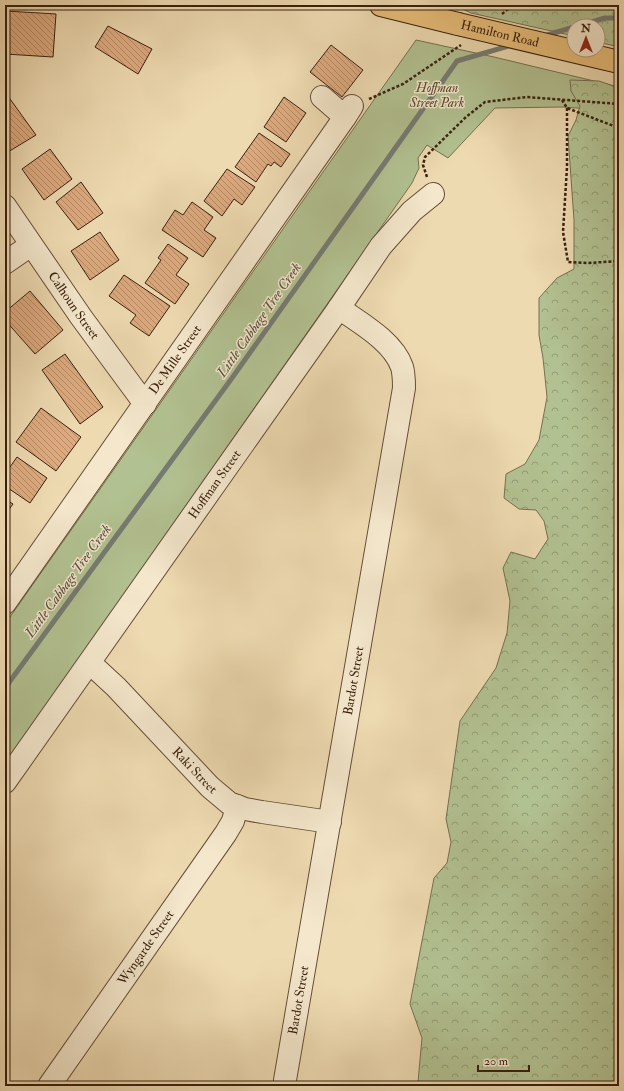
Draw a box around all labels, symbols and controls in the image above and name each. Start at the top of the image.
street label: Hamilton Road [459,17,541,51]
north arrow [566,18,606,58]
text: N [580,22,592,35]
park label: Hoffman Street Park [409,80,464,111]
water label: Little Cabbage Tree Creek [213,259,305,381]
street label: Calhoun Street [44,269,103,343]
street label: De Mille Street [145,322,205,397]
street label: Hoffman Street [185,447,244,522]
water label: Little Cabbage Tree Creek [21,521,115,642]
street label: Bardot Street [340,645,367,717]
street label: Raki Street [169,744,220,797]
street label: Wyngarde Street [114,907,178,989]
street label: Bardot Street [285,964,313,1036]
scale bar [478,1047,529,1073]
text: 20 m [484,1054,509,1069]

